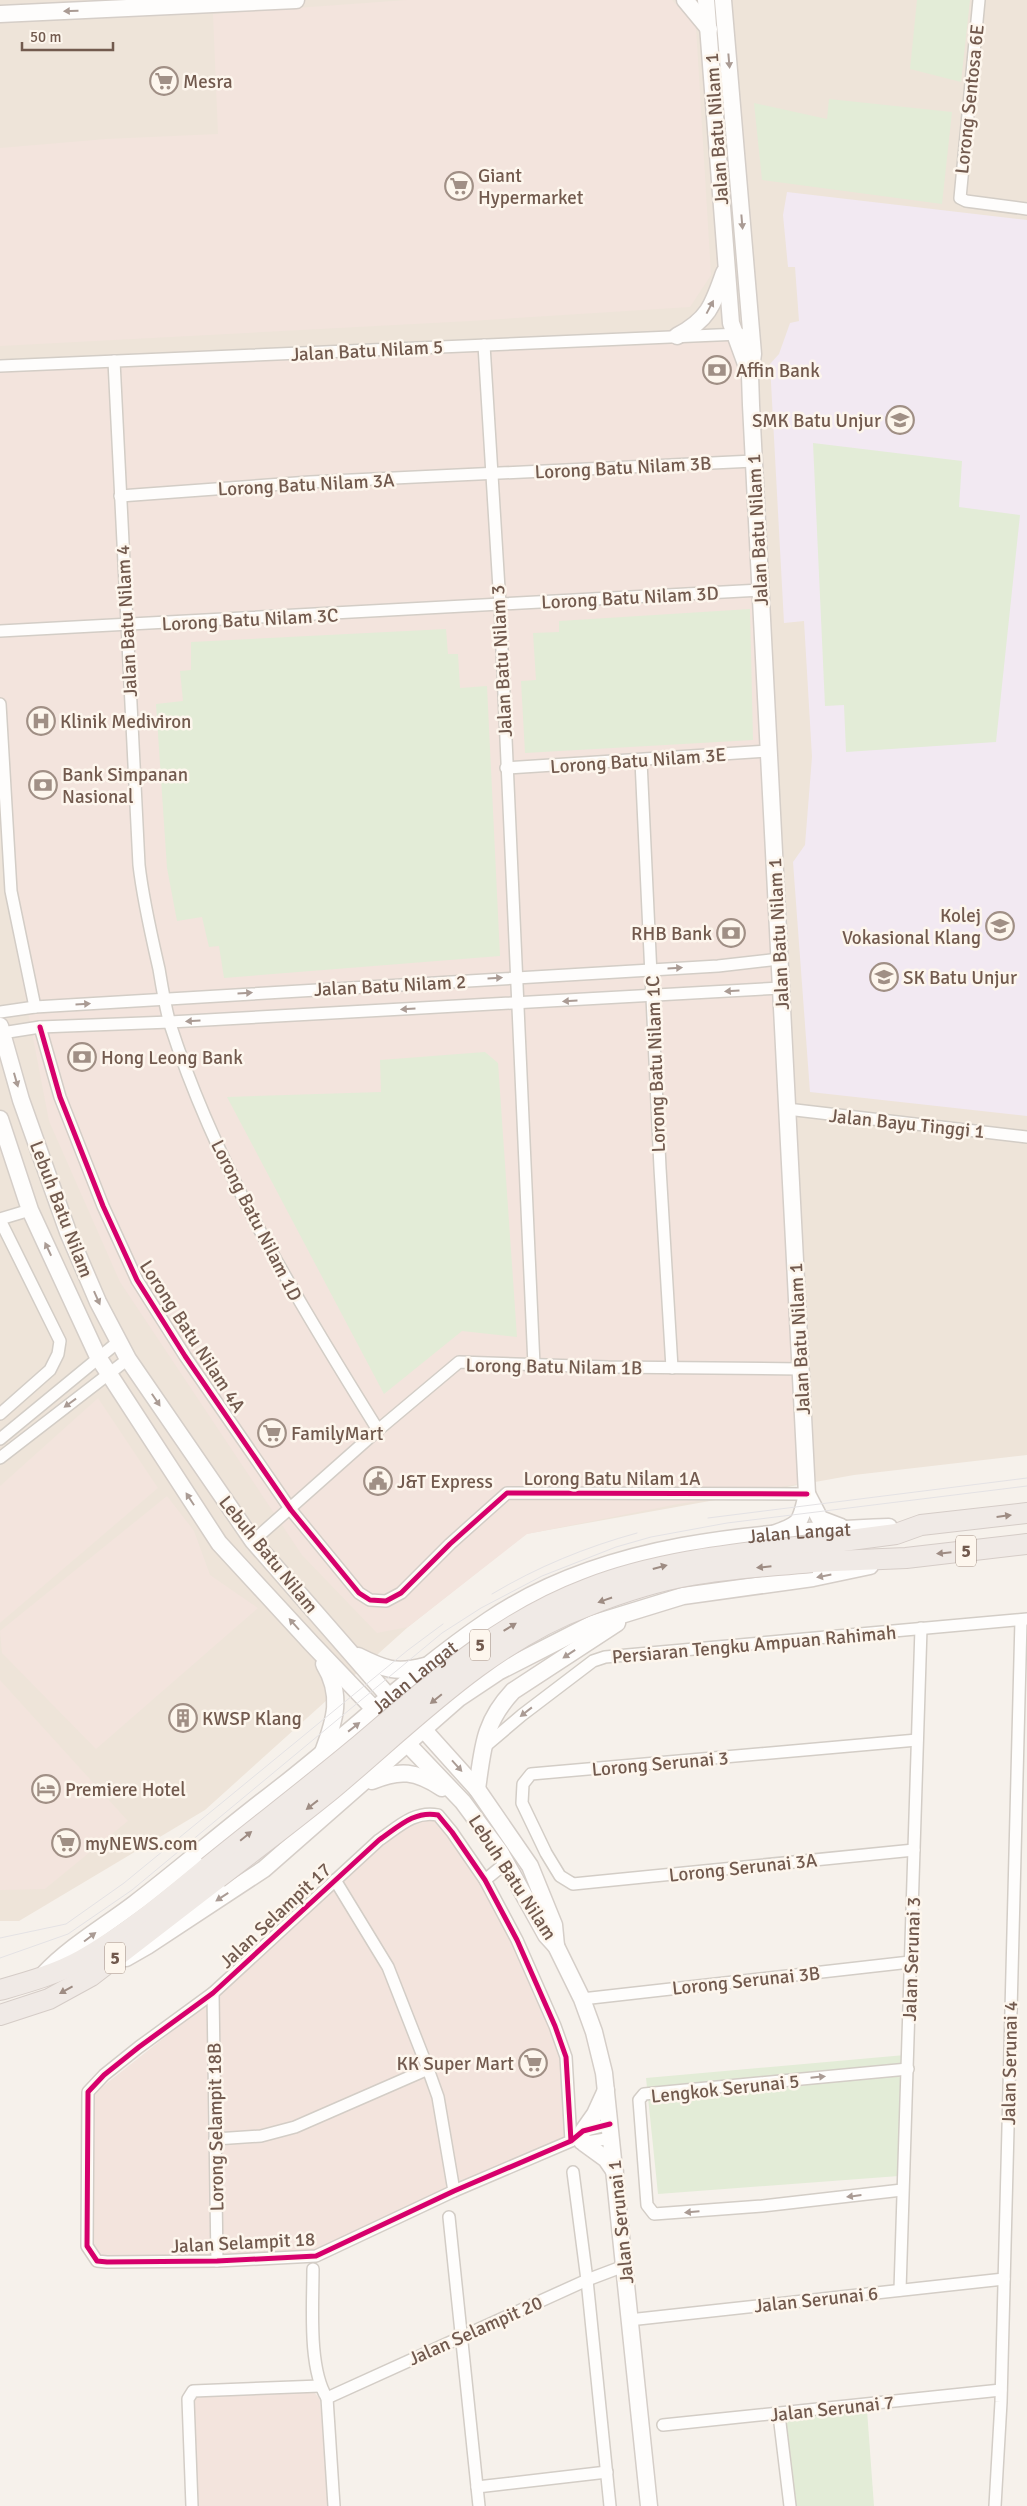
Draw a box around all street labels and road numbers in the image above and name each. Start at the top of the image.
street label: Lorong Sentosa 6E [950,23,990,175]
street label: Jalan Batu Nilam 1 [700,52,734,206]
street label: Jalan Batu Nilam 5 [290,335,444,367]
street label: Lorong Batu Nilam 3B [534,451,712,485]
street label: Jalan Batu Nilam 1 [742,453,774,607]
street label: Lorong Batu Nilam 3A [217,468,395,502]
street label: Jalan Batu Nilam 4 [111,544,143,698]
street label: Lorong Batu Nilam 3D [541,581,719,615]
street label: Jalan Batu Nilam 3 [486,584,518,738]
street label: Lorong Batu Nilam 3C [161,603,339,637]
street label: Lorong Batu Nilam 3E [549,743,727,779]
street label: Jalan Batu Nilam 1 [763,857,795,1011]
street label: Jalan Batu Nilam 2 [313,970,467,1002]
street label: Lorong Batu Nilam 1C [641,975,671,1153]
street label: Jalan Bayu Tinggi 1 [828,1104,986,1144]
street label: Lorong Batu Nilam 1D [205,1136,307,1305]
street label: Lebuh Batu Nilam [24,1138,98,1281]
street label: Lorong Batu Nilam 4A [134,1256,251,1418]
street label: Jalan Batu Nilam 1 [784,1262,816,1416]
street label: Lorong Batu Nilam 1B [465,1353,643,1381]
street label: Lorong Batu Nilam 1A [523,1467,701,1491]
street label: Lebuh Batu Nilam [213,1491,323,1618]
street label: Jalan Langat [746,1518,852,1549]
road number: 5 [956,1535,976,1566]
street label: Persiaran Tengku Ampuan Rahimah [611,1621,897,1669]
road number: 5 [470,1630,490,1660]
street label: Jalan Langat [367,1636,463,1719]
street label: Lorong Serunai 3 [591,1746,730,1782]
street label: Lebuh Batu Nilam [463,1810,562,1945]
street label: Lorong Serunai 3A [668,1848,819,1888]
street label: Jalan Selampit 17 [215,1858,337,1974]
street label: Jalan Serunai 3 [898,1896,926,2022]
road number: 5 [105,1942,125,1974]
street label: Lorong Serunai 3B [671,1961,821,2001]
street label: Jalan Serunai 4 [997,2001,1023,2125]
street label: Lorong Selampit 18B [203,2042,229,2212]
street label: Lengkok Serunai 5 [650,2069,801,2109]
street label: Jalan Serunai 1 [603,2159,639,2285]
street label: Jalan Selampit 18 [170,2227,316,2259]
street label: Jalan Serunai 6 [753,2282,879,2318]
street label: Jalan Selampit 20 [405,2291,546,2371]
street label: Jalan Serunai 7 [769,2391,895,2427]

